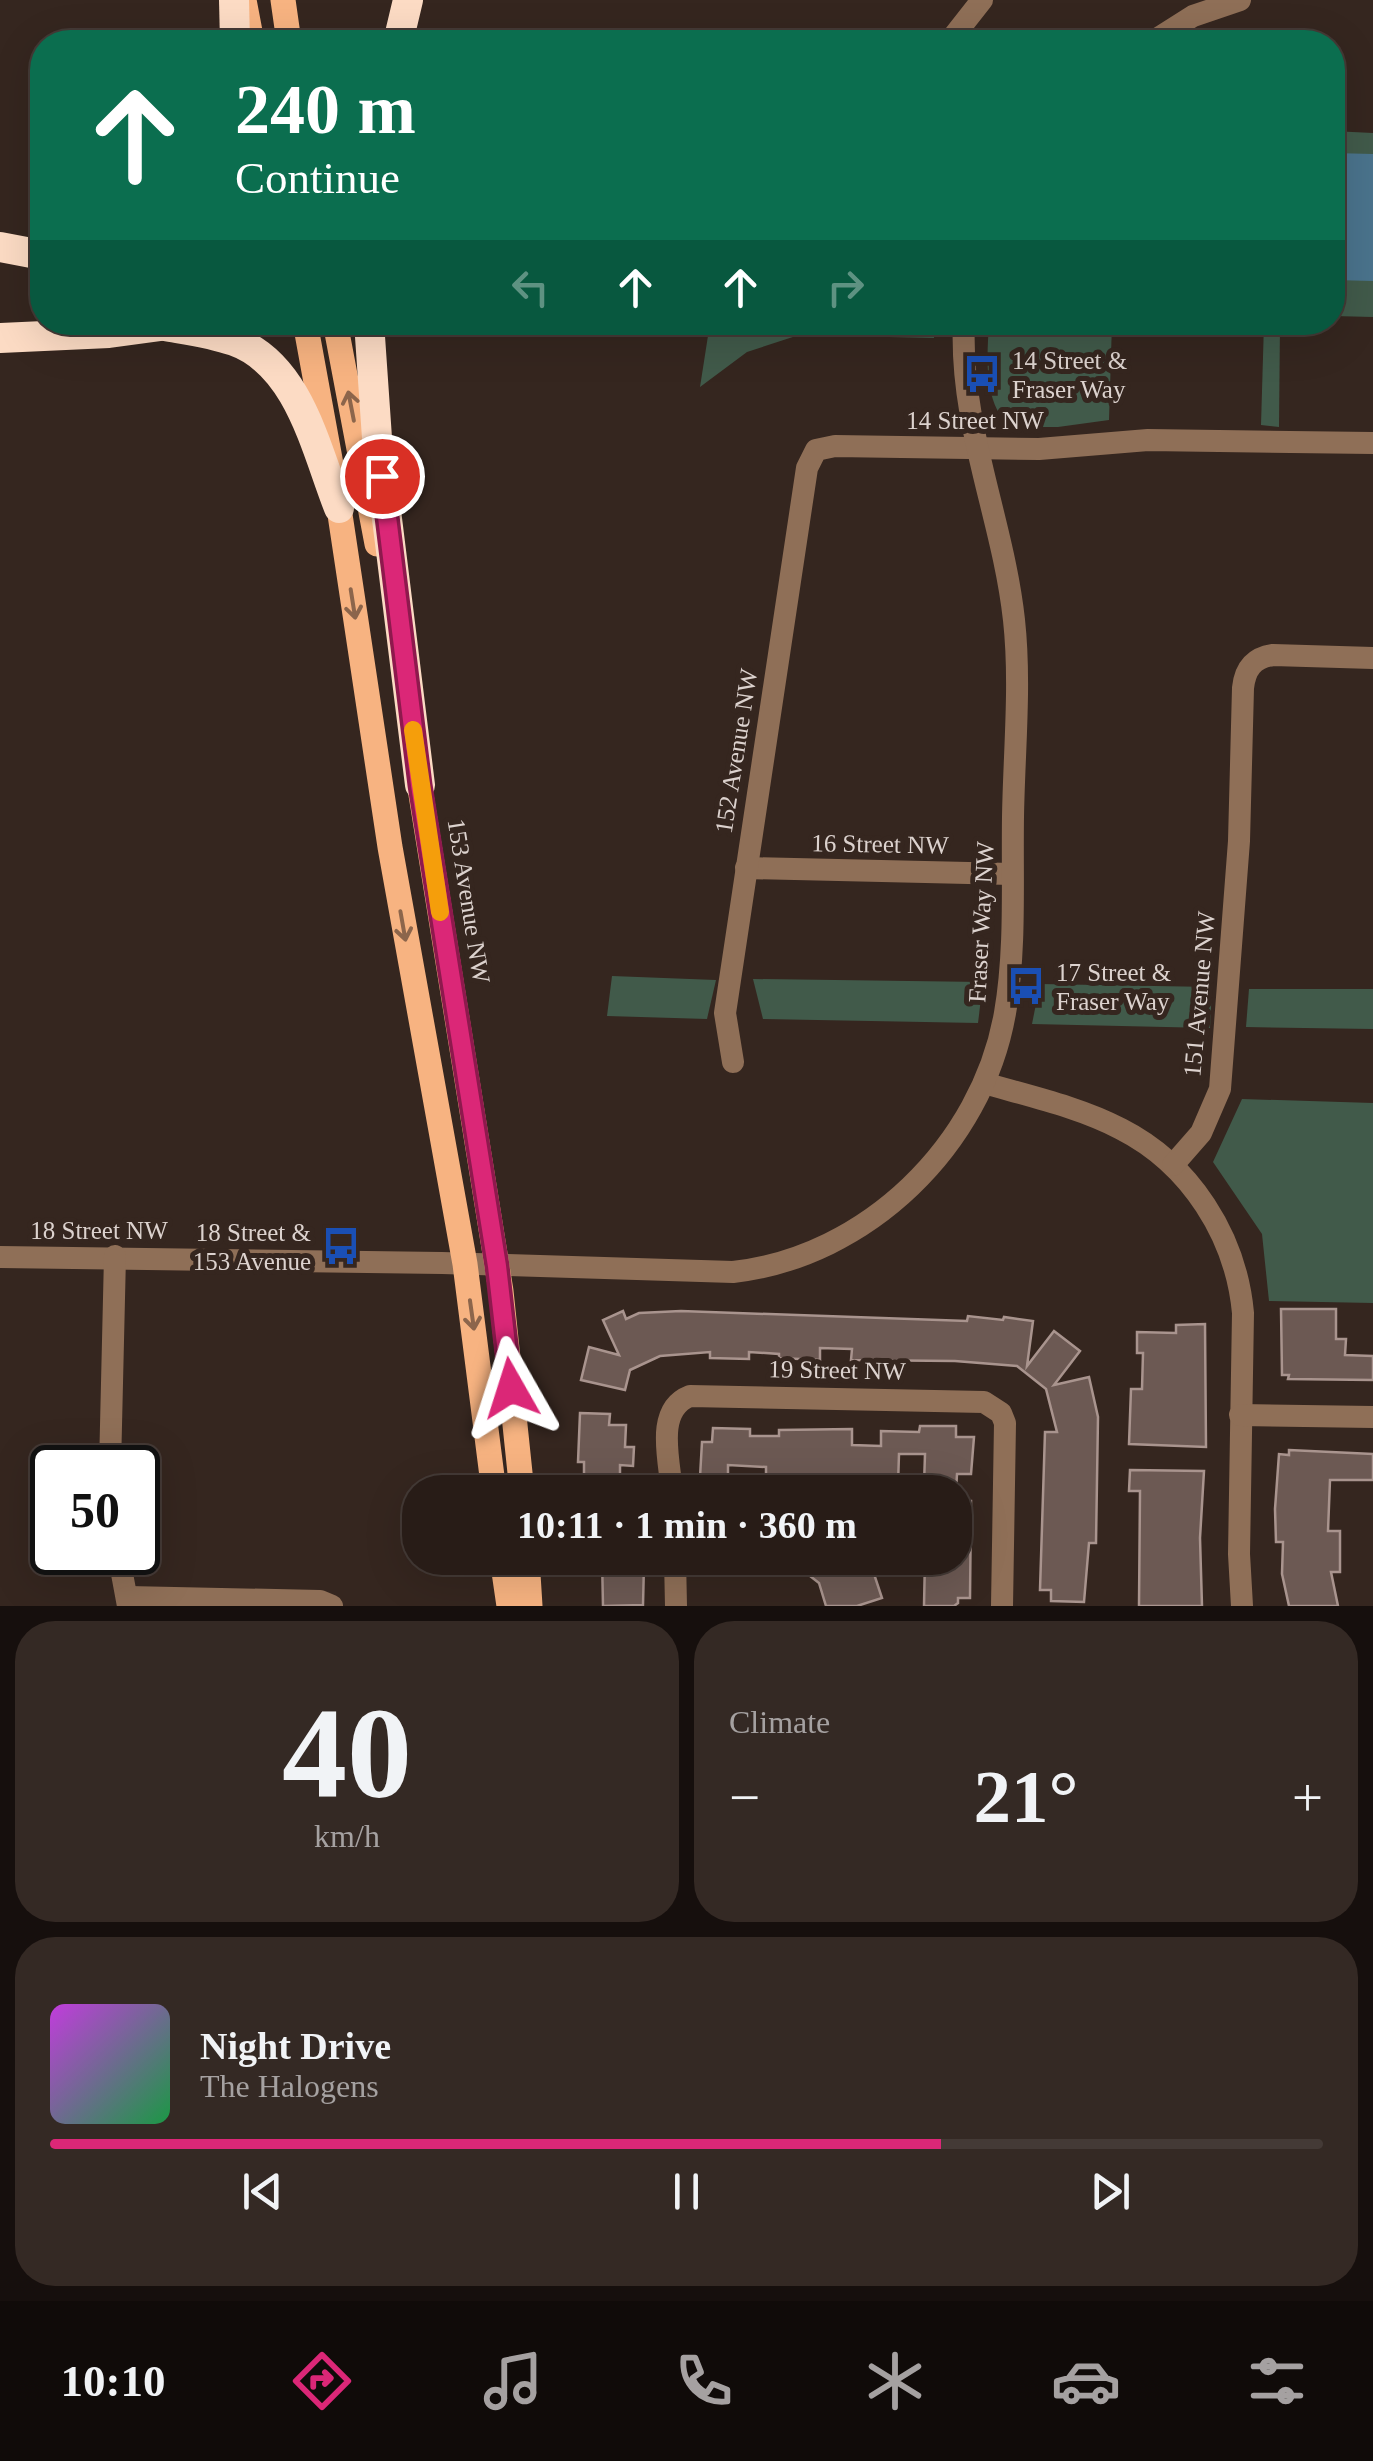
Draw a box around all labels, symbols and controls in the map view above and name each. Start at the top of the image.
icon: ahead [70,70,200,200]
text: 240 m [235,71,416,148]
text: Continue [235,153,400,203]
icon: left [503,260,558,315]
icon: ahead [608,260,663,315]
icon: ahead [713,260,768,315]
icon: right [818,260,873,315]
place label: 14 Street & Fraser Way [1012,347,1127,403]
bus stop icon: 14 Street & Fraser Way [961,353,1003,395]
one-way arrow [341,390,360,423]
street label: 14 Street NW [906,407,1044,434]
pin [340,434,425,519]
icon: arrive [355,449,410,504]
one-way arrow [345,588,363,620]
street label: 152 Avenue NW [710,666,762,835]
street label: 153 Avenue NW [443,817,495,986]
street label: 16 Street NW [811,829,949,859]
street label: Fraser Way NW [963,840,999,1003]
one-way arrow [395,909,414,941]
street label: 151 Avenue NW [1178,910,1220,1078]
place label: 17 Street & Fraser Way [1056,959,1171,1015]
bus stop icon: 17 Street & Fraser Way [1005,965,1047,1007]
street label: 18 Street NW [30,1217,168,1244]
place label: 18 Street & 153 Avenue [193,1219,311,1275]
bus stop icon: 18 Street & 153 Avenue [320,1225,362,1267]
one-way arrow [463,1298,481,1330]
position arrow [459,1336,563,1440]
street label: 19 Street NW [768,1355,906,1385]
speed limit sign: 50 [30,1445,160,1575]
text: 10:11 · 1 min · 360 m [517,1504,857,1546]
text: 40 [282,1681,412,1825]
text: Climate [729,1704,830,1740]
text: 21° [974,1755,1079,1838]
text: − [729,1767,760,1828]
text: + [1292,1767,1323,1828]
text: km/h [314,1818,380,1854]
text: Night Drive [200,2025,391,2067]
text: The Halogens [200,2068,379,2104]
icon: previous [235,2164,290,2219]
icon: pause [659,2164,714,2219]
icon: next [1083,2164,1138,2219]
icon: directions [287,2346,357,2416]
icon: music [478,2346,548,2416]
icon: phone [669,2346,739,2416]
icon: climate [860,2346,930,2416]
icon: car [1051,2346,1121,2416]
icon: filters [1242,2346,1312,2416]
text: 10:10 [61,2356,166,2406]

